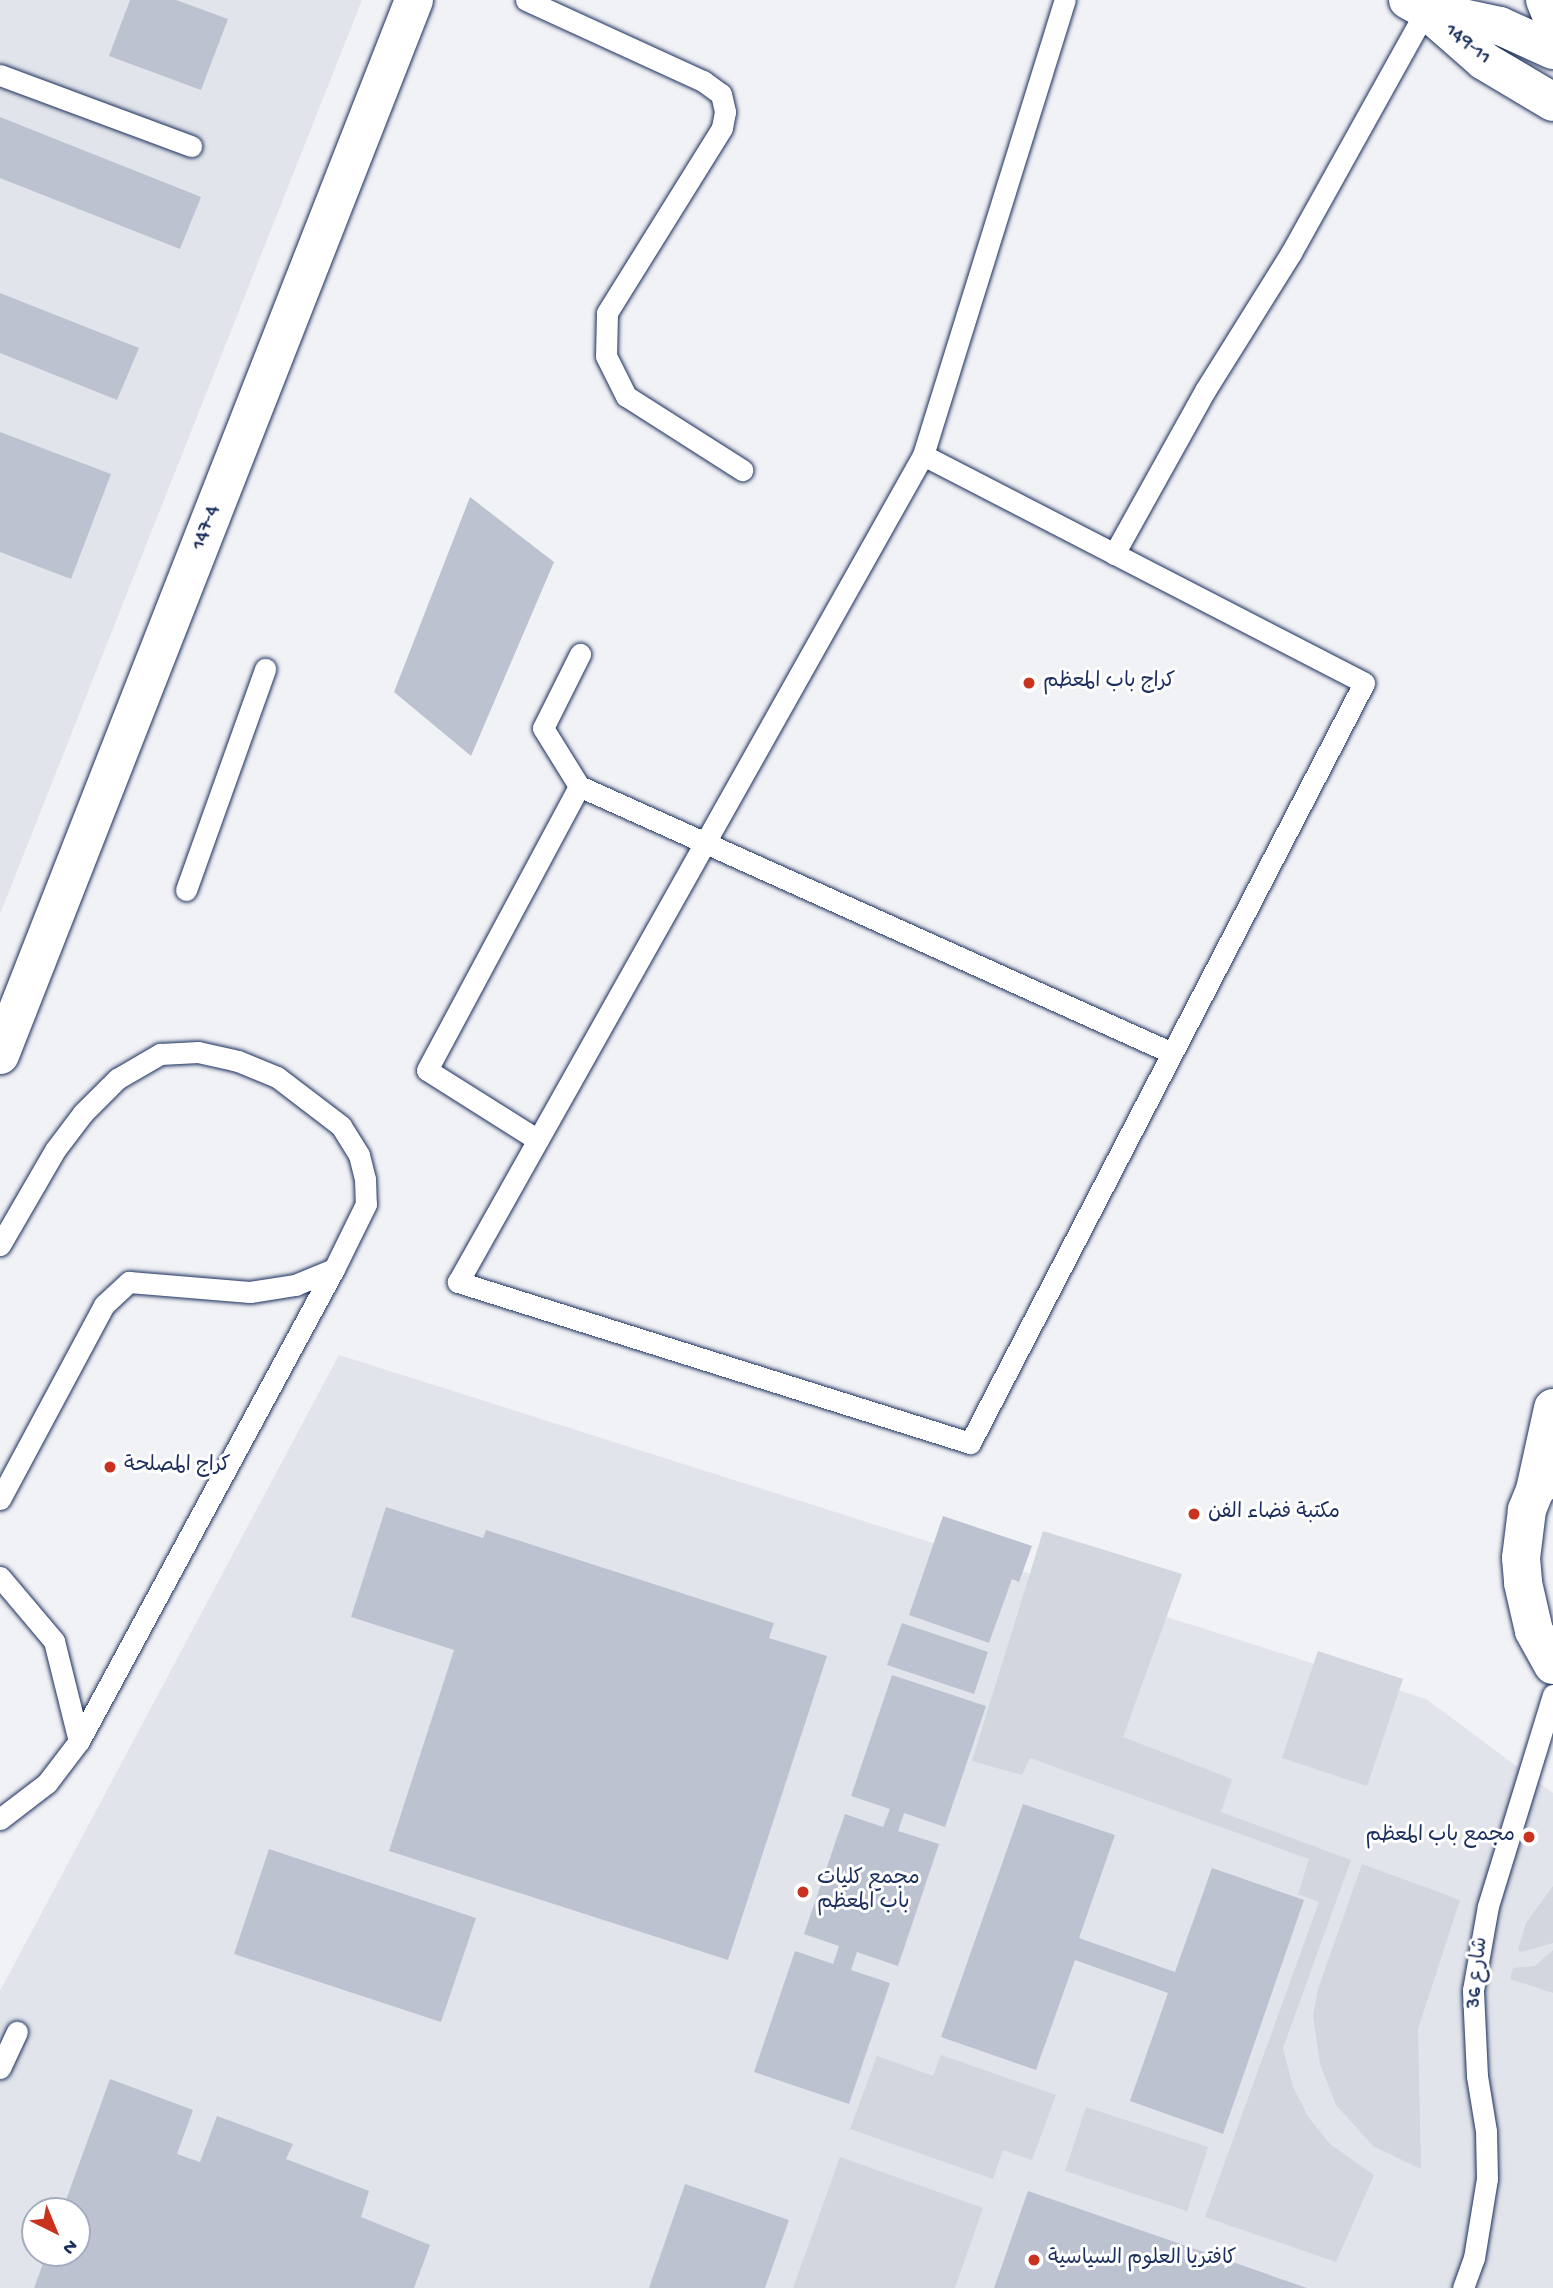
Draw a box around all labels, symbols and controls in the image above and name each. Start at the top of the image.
street label: 149-11 [1439,19,1495,71]
street label: 147-4 [187,502,227,554]
place label: كراج باب المعظم [1043,670,1175,696]
marker: كراج باب المعظم [1021,675,1037,691]
place label: كراج المصلحة [124,1454,231,1480]
marker: كراج المصلحة [102,1459,118,1475]
place label: مكتبة فضاء الفن [1208,1501,1340,1527]
marker: مكتبة فضاء الفن [1186,1506,1202,1522]
place label: مجمع باب المعظم [1366,1824,1515,1850]
marker: مجمع باب المعظم [1521,1829,1537,1845]
place label: مجمع كليات باب المعظم [817,1867,920,1917]
marker: مجمع كليات باب المعظم [795,1884,811,1900]
street label: شارع 36 [1463,1936,1495,2010]
north arrow [21,2197,91,2267]
text: N [57,2234,82,2259]
place label: كافتريا العلوم السياسية [1048,2247,1237,2273]
marker: كافتريا العلوم السياسية [1026,2252,1042,2268]

